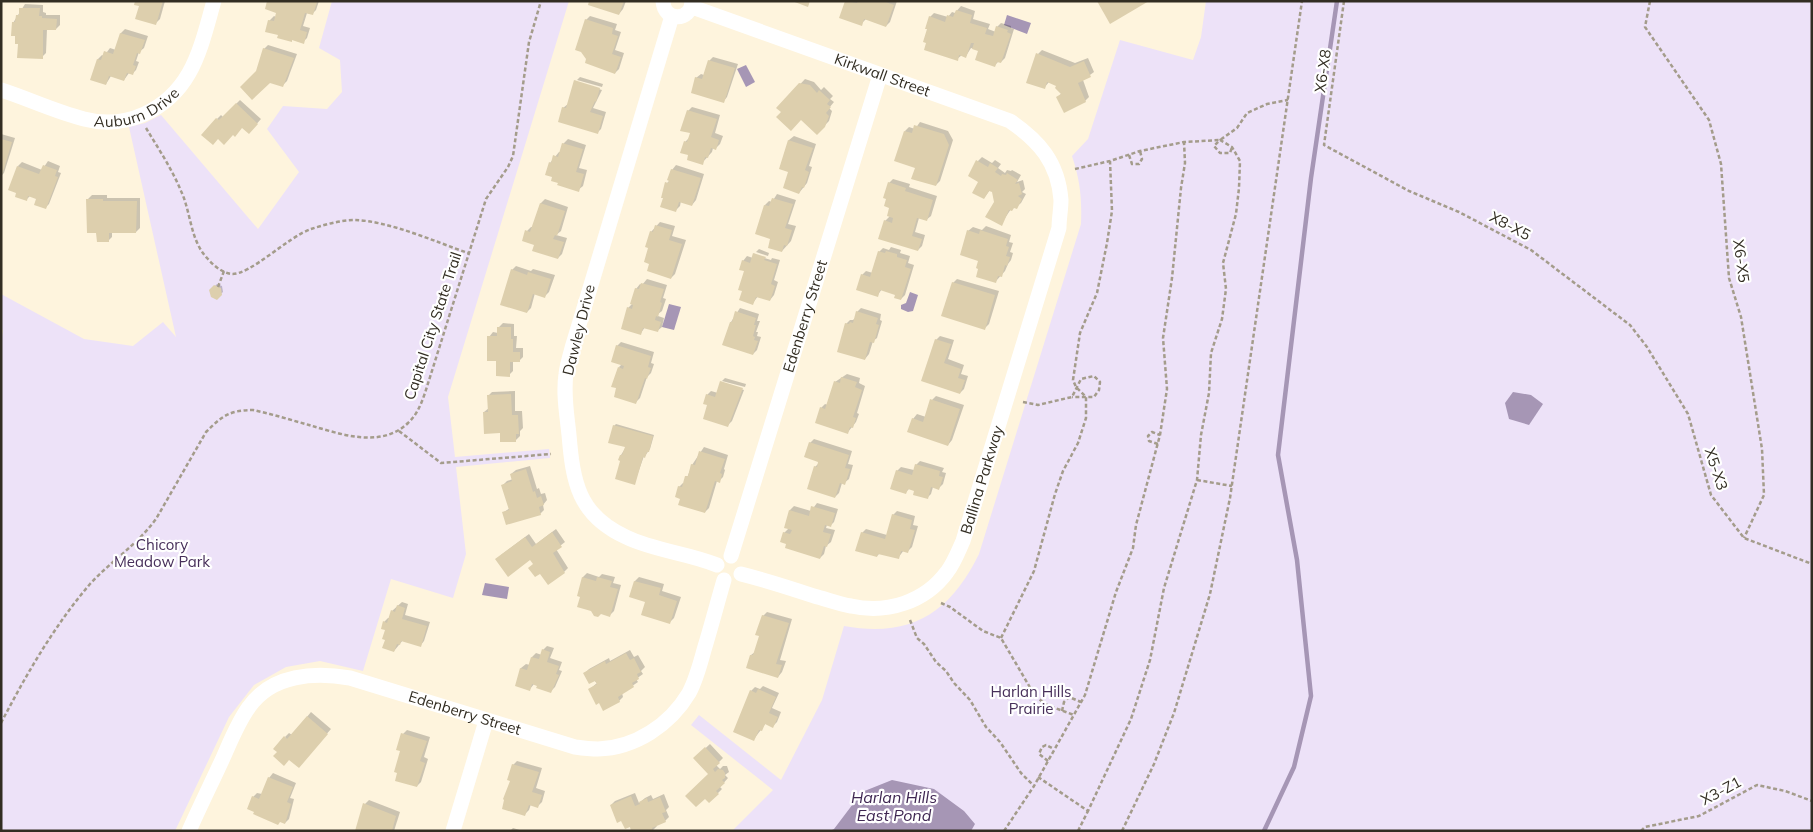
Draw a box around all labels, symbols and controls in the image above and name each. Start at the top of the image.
street label: X6-X8 [1310,48,1335,94]
street label: Kirkwall Street [832,49,933,101]
street label: Auburn Drive [93,83,183,131]
street label: X8-X5 [1487,207,1534,244]
street label: X6-X5 [1729,238,1754,284]
street label: Capital City State Trail [400,249,465,402]
street label: Edenberry Street [778,258,831,375]
street label: Dawley Drive [558,282,599,377]
street label: Ballina Parkway [956,423,1007,537]
street label: X5-X3 [1701,445,1732,493]
park label: Chicory Meadow Park [114,535,210,571]
park label: Harlan Hills Prairie [991,682,1071,718]
street label: Edenberry Street [406,687,524,739]
street label: X3-Z1 [1697,772,1744,809]
water label: Harlan Hills East Pond [851,787,937,825]

